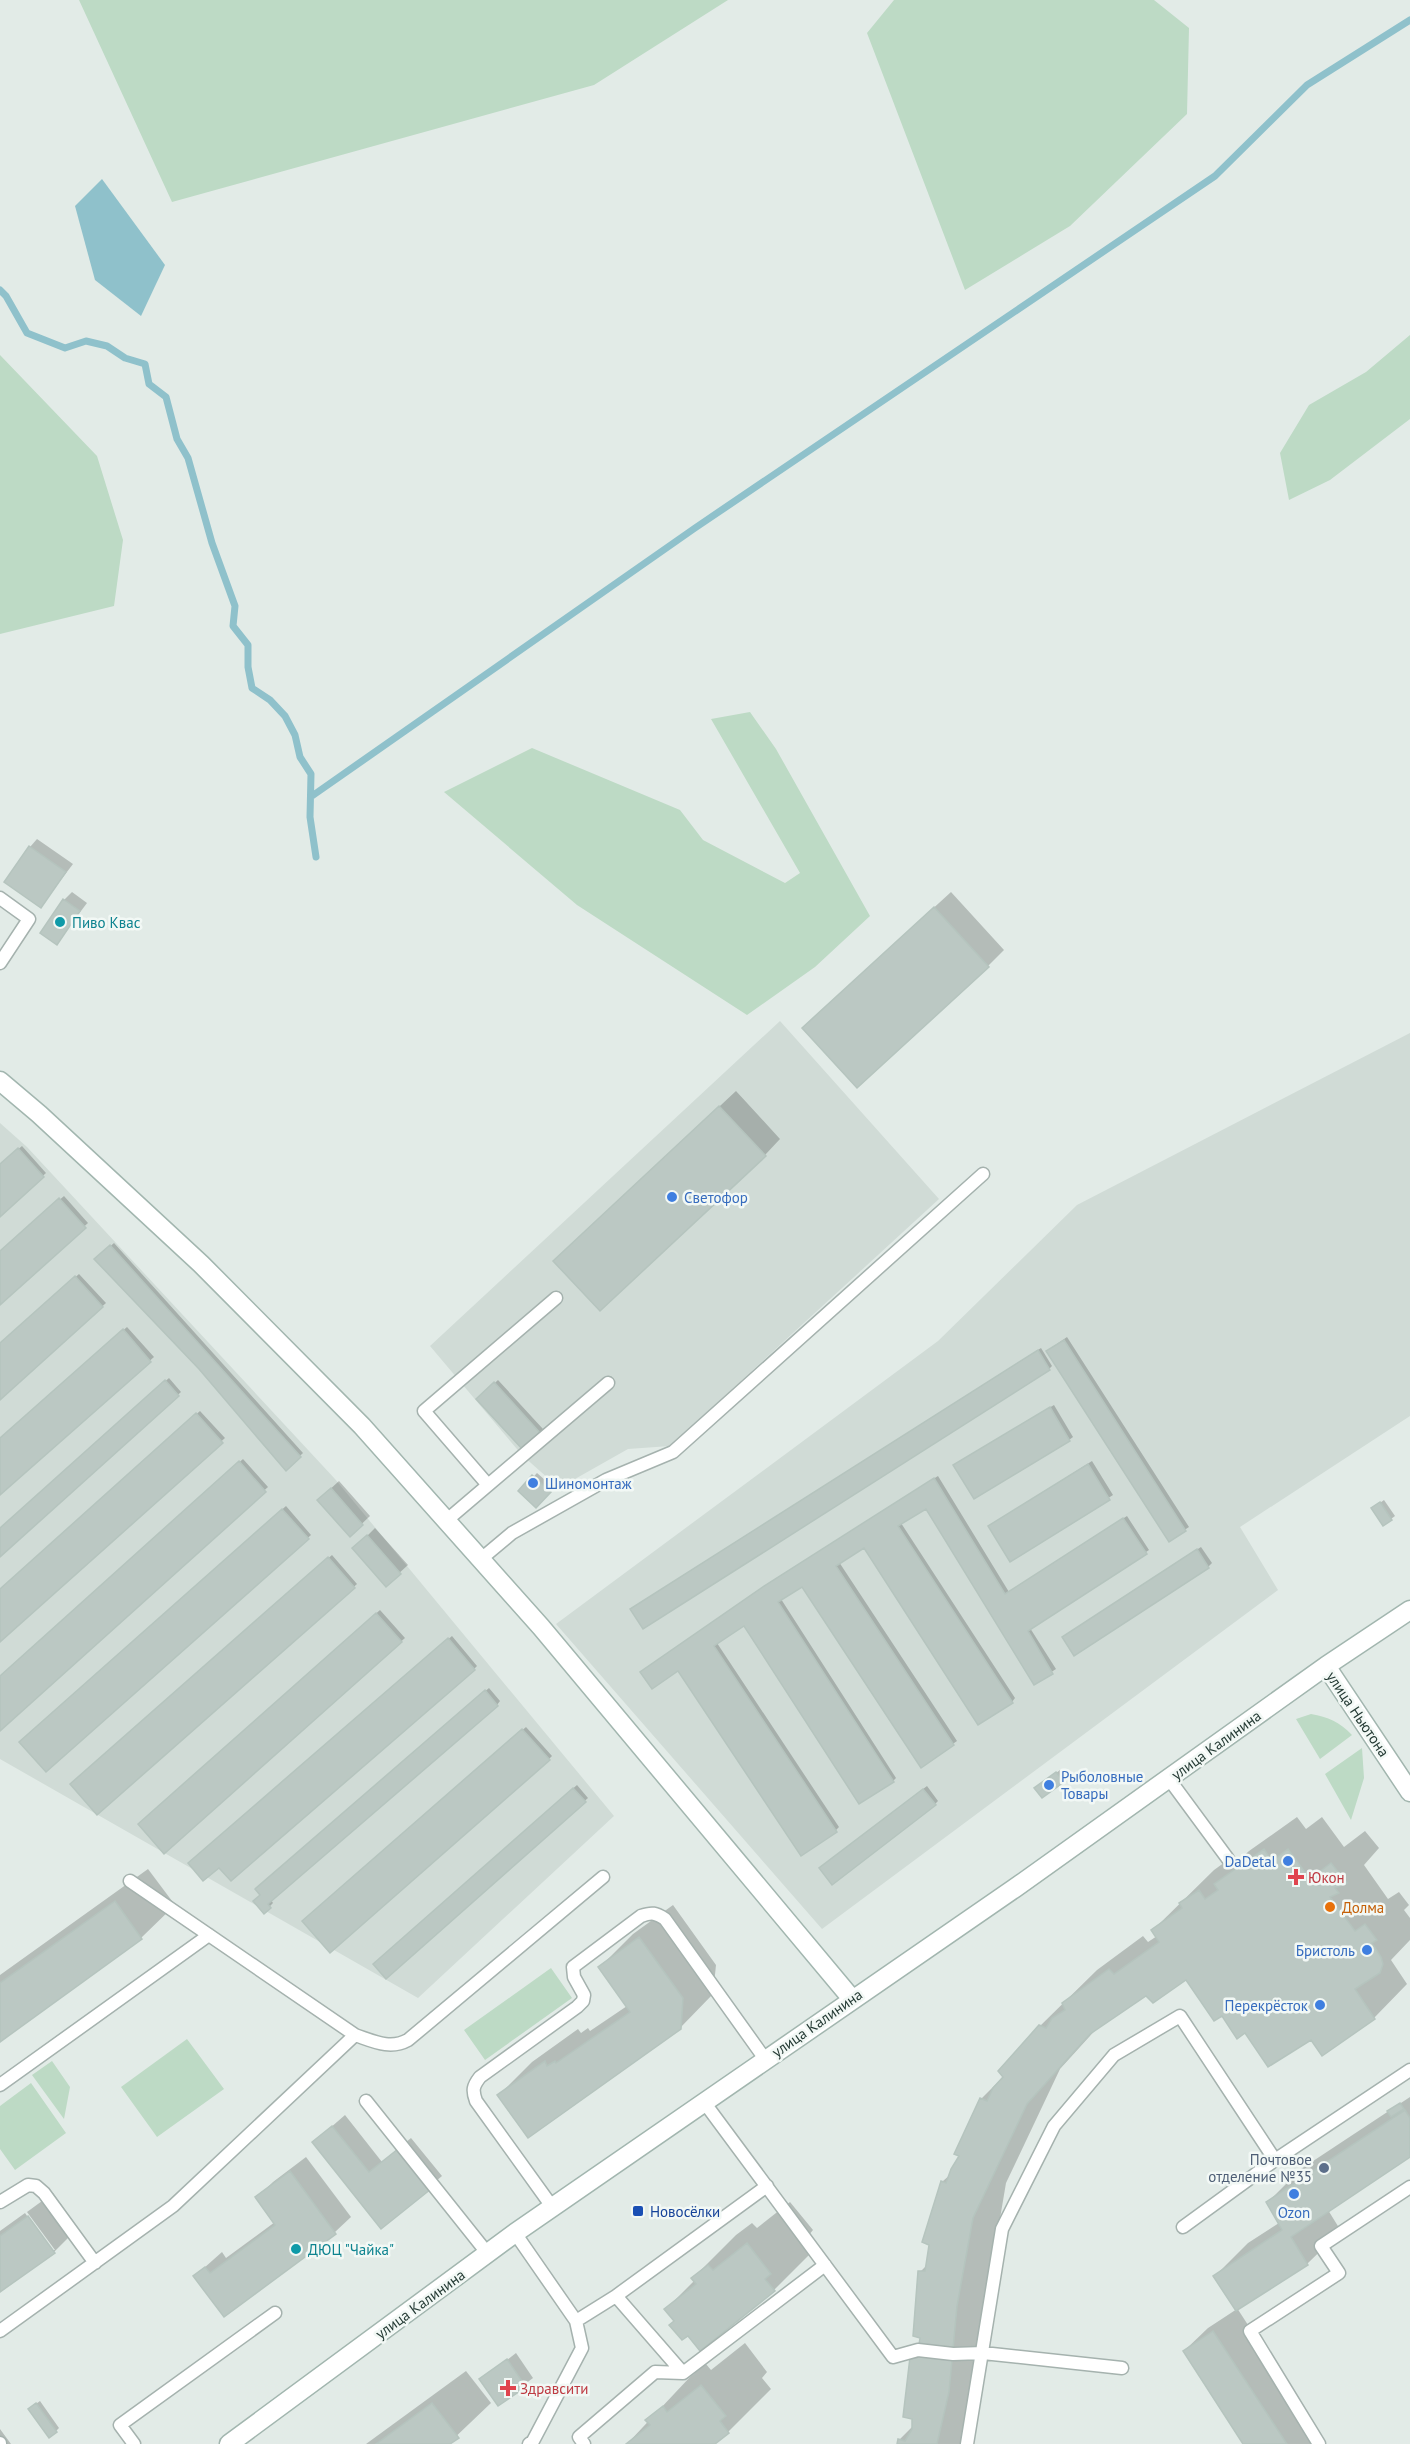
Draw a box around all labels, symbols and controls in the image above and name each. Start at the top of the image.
place label: Пиво Квас [72,913,141,932]
marker: Пиво Квас [53,915,67,929]
place label: Светофор [684,1188,748,1207]
marker: Светофор [665,1190,679,1204]
place label: Шиномонтаж [545,1474,632,1493]
marker: Шиномонтаж [526,1476,540,1490]
street label: улица Ньютона [1322,1668,1394,1760]
street label: улица Калинина [1167,1706,1265,1784]
place label: Рыболовные Товары [1061,1767,1143,1803]
marker: Рыболовные Товары [1042,1778,1056,1792]
place label: DaDetal [1224,1852,1277,1871]
marker: DaDetal [1281,1854,1295,1868]
place label: Юкон [1308,1868,1345,1887]
marker: Юкон [1289,1870,1303,1884]
place label: Долма [1342,1898,1384,1917]
marker: Долма [1323,1900,1337,1914]
place label: Бристоль [1296,1941,1355,1960]
marker: Бристоль [1360,1943,1374,1957]
street label: улица Калинина [768,1985,866,2061]
place label: Перекрёсток [1225,1996,1309,2015]
marker: Перекрёсток [1313,1998,1327,2012]
place label: Почтовое отделение №35 [1208,2150,1312,2186]
marker: Почтовое отделение №35 [1317,2161,1331,2175]
marker: Ozon [1287,2187,1301,2201]
place label: Новосёлки [650,2202,720,2221]
place label: Ozon [1278,2203,1310,2222]
marker: Новосёлки [631,2204,645,2218]
place label: ДЮЦ "Чайка" [308,2240,394,2259]
marker: ДЮЦ "Чайка" [289,2242,303,2256]
street label: улица Калинина [371,2265,469,2343]
place label: Здравсити [520,2379,588,2398]
marker: Здравсити [501,2381,515,2395]

